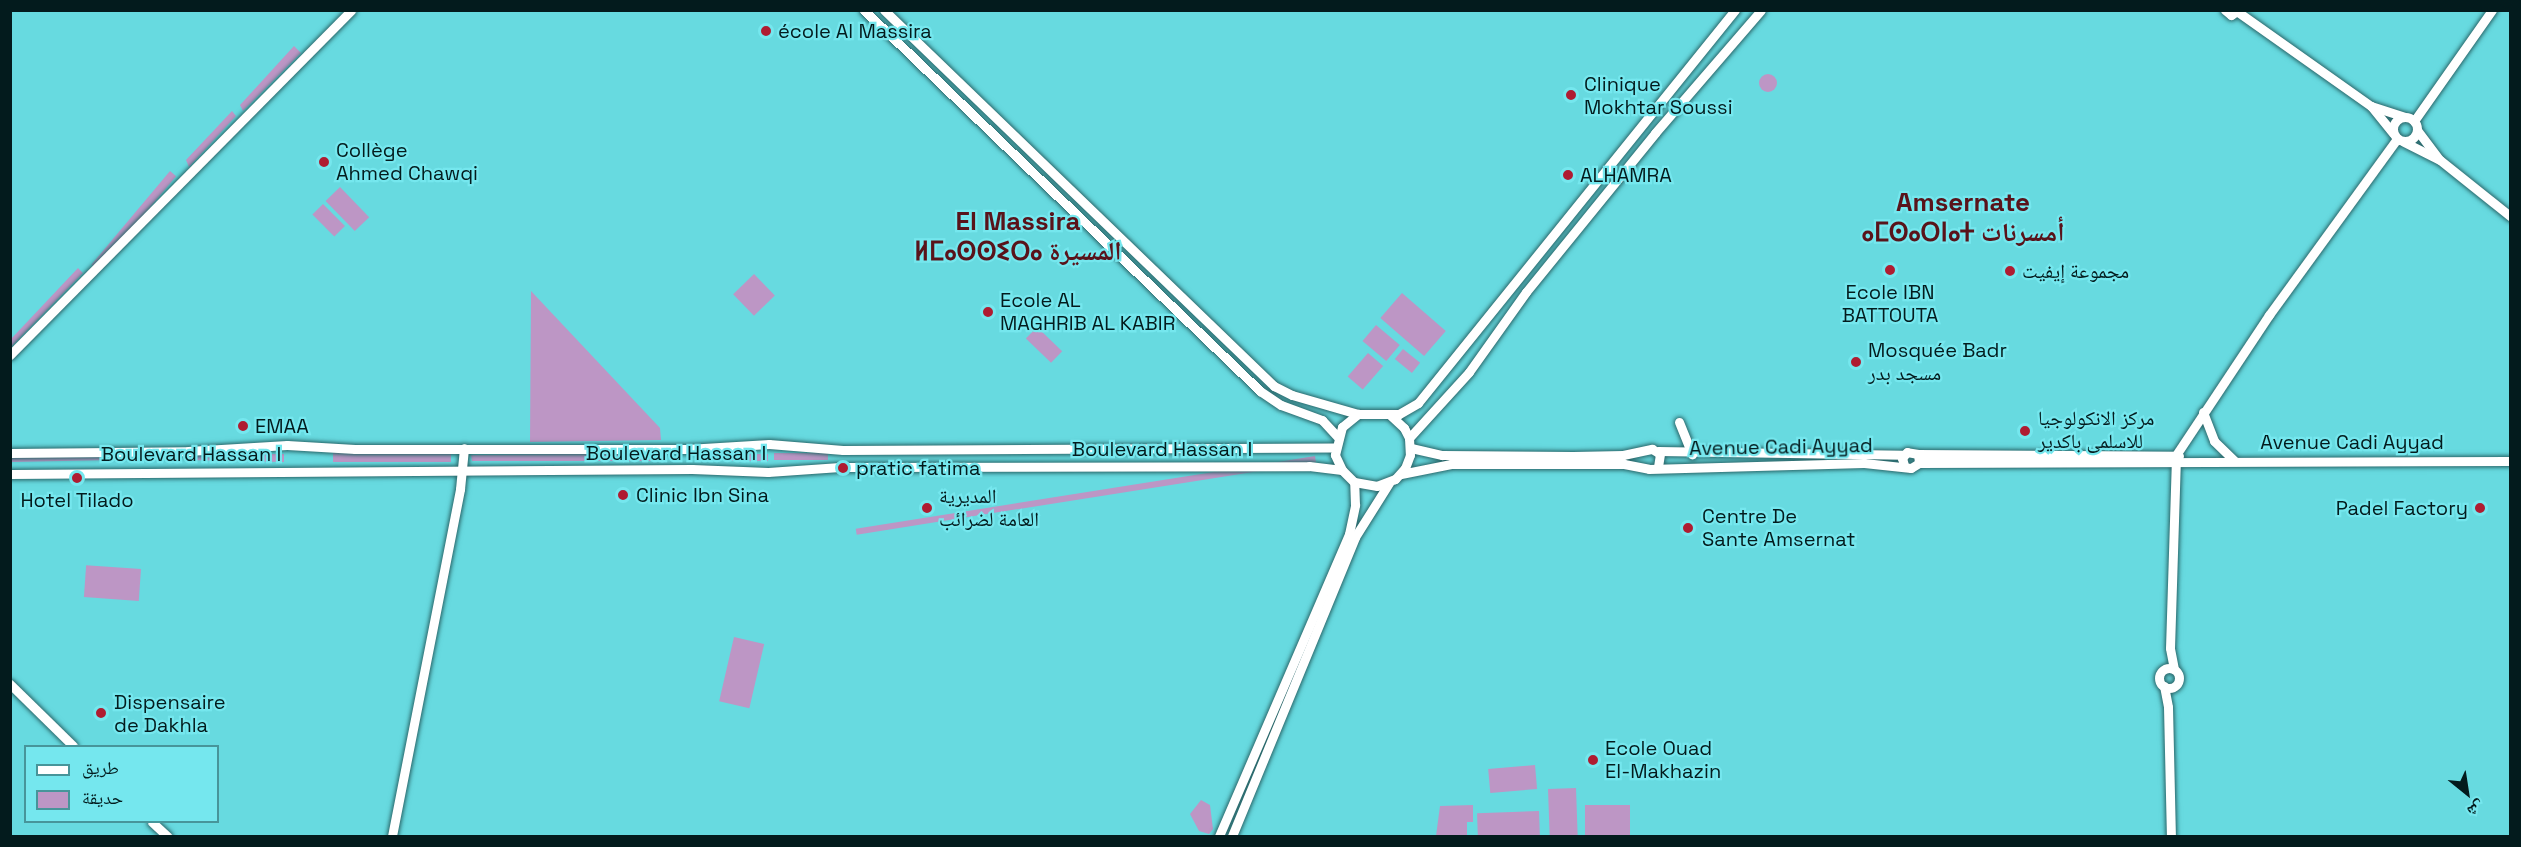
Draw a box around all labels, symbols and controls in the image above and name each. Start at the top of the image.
place label: école Al Massira [778,19,932,43]
marker: école Al Massira [759,24,773,38]
place label: Clinique Mokhtar Soussi [1584,72,1733,119]
marker: Clinique Mokhtar Soussi [1562,86,1580,104]
place label: Collège Ahmed Chawqi [336,138,478,185]
marker: Collège Ahmed Chawqi [317,155,331,169]
place label: ALHAMRA [1580,163,1672,187]
marker: ALHAMRA [1561,168,1575,182]
district label: Amsernate ⴰⵎⵙⴰⵔⵏⴰⵜ أمسرنات [1861,187,2065,249]
district label: El Massira ⵍⵎⴰⵙⵙⵉⵔⴰ المسيرة [914,206,1122,268]
place label: مجموعة إيفيت [2022,259,2129,283]
marker: Ecole IBN BATTOUTA [1883,263,1897,277]
marker: مجموعة إيفيت [2003,264,2017,278]
place label: Ecole IBN BATTOUTA [1842,280,1938,327]
place label: Ecole AL MAGHRIB AL KABIR [1000,288,1176,335]
marker: Ecole AL MAGHRIB AL KABIR [981,305,995,319]
place label: Mosquée Badr مسجد بدر [1868,338,2007,385]
marker: Mosquée Badr مسجد بدر [1849,355,1863,369]
place label: مركز الانكولوجيا للاسلمى باكدير [2038,407,2154,454]
place label: EMAA [255,414,309,438]
marker: EMAA [236,419,250,433]
marker: مركز الانكولوجيا للاسلمى باكدير [2016,422,2034,440]
street label: Avenue Cadi Ayyad [2260,430,2444,454]
street label: Avenue Cadi Ayyad [1689,433,1873,461]
street label: Boulevard Hassan I [1072,437,1252,461]
street label: Boulevard Hassan I [586,441,766,465]
street label: Boulevard Hassan I [101,442,281,466]
place label: pratic fatima [856,456,980,480]
marker: pratic fatima [834,459,852,477]
marker: Hotel Tilado [70,471,84,485]
place label: Clinic Ibn Sina [636,483,769,507]
place label: المديرية العامة لضرائب [939,484,1039,531]
marker: Clinic Ibn Sina [614,486,632,504]
place label: Hotel Tilado [20,488,134,512]
place label: Padel Factory [2336,496,2468,520]
marker: المديرية العامة لضرائب [920,501,934,515]
marker: Padel Factory [2473,501,2487,515]
place label: Centre De Sante Amsernat [1702,504,1856,551]
marker: Centre De Sante Amsernat [1679,519,1697,537]
place label: Dispensaire de Dakhla [114,690,226,737]
marker: Dispensaire de Dakhla [92,704,110,722]
place label: Ecole Ouad El-Makhazin [1605,736,1721,783]
legend [24,745,219,823]
marker: Ecole Ouad El-Makhazin [1586,753,1600,767]
text: طريق [82,756,119,779]
north arrow [2437,763,2497,823]
text: حديقة [82,786,123,809]
text: ش [2464,796,2489,822]

